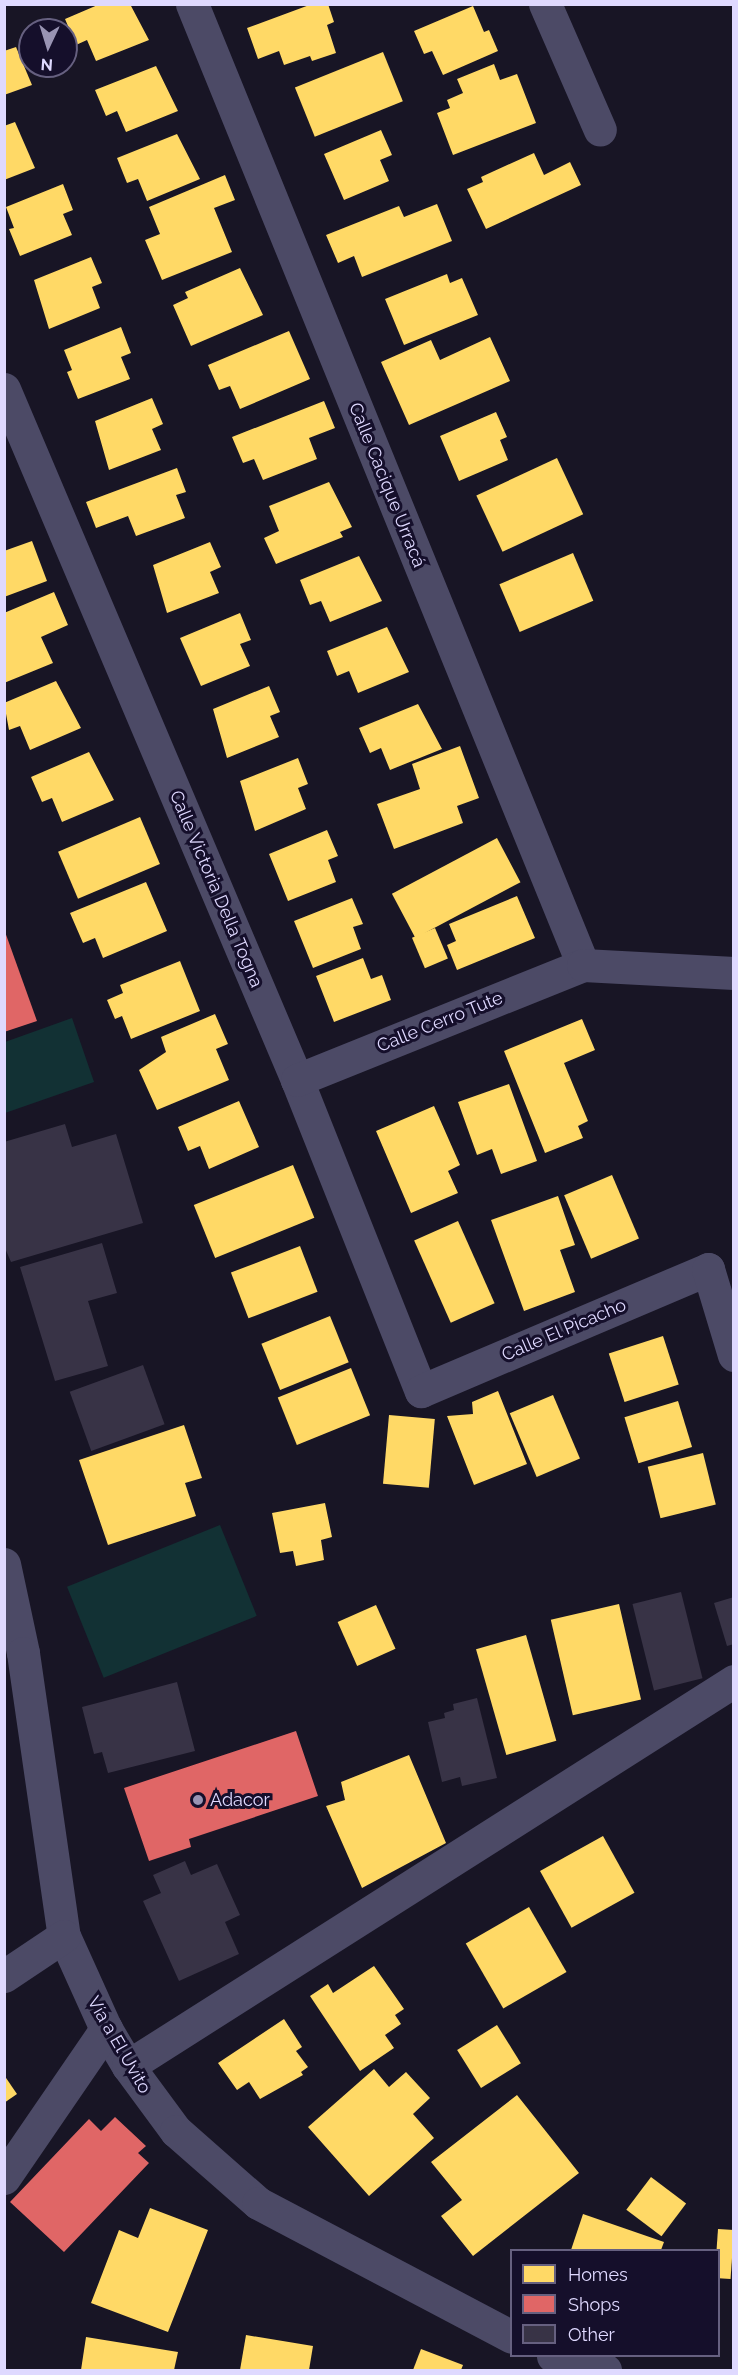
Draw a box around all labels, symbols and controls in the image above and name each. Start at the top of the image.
north arrow [18,18,78,78]
text: N [40,55,54,74]
street label: Calle Cacique Urracá [344,400,430,570]
street label: Calle Victoria Della Togna [164,787,268,991]
street label: Calle Cerro Tute [374,987,506,1057]
street label: Calle El Picacho [498,1294,630,1366]
place label: Adacor [210,1789,270,1811]
marker: Adacor [191,1793,205,1807]
street label: Vía a El Uvito [82,1992,156,2098]
legend [510,2249,720,2357]
text: Homes [568,2264,628,2285]
text: Shops [568,2294,620,2315]
text: Other [568,2324,615,2345]

